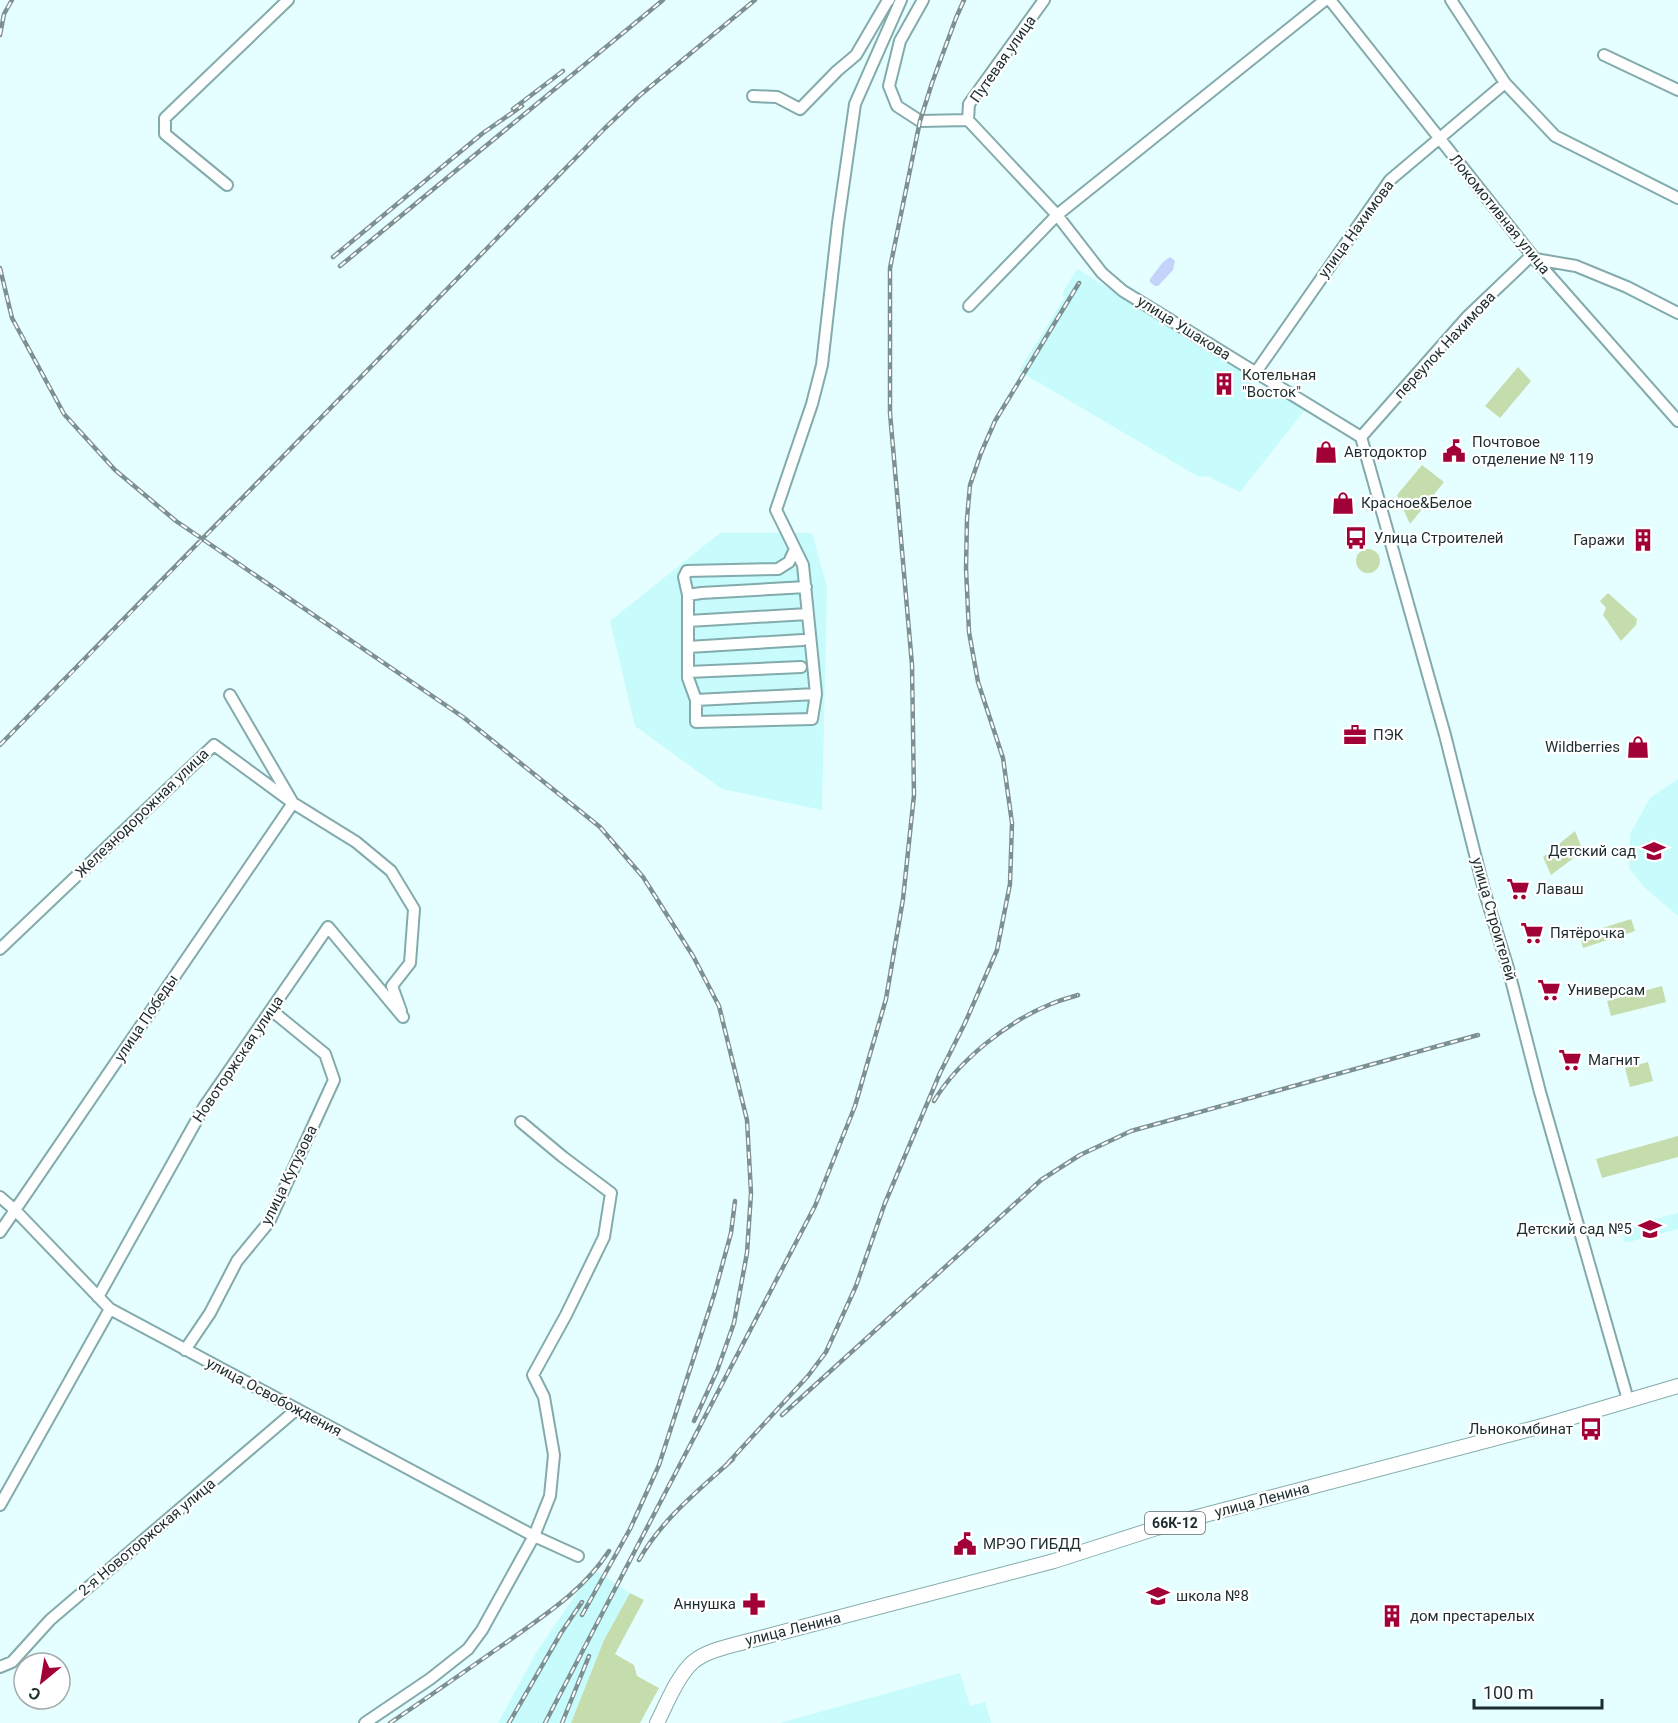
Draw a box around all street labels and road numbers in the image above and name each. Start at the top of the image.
street label: Путевая улица [966,12,1040,106]
street label: Локомотивная улица [1446,150,1554,278]
street label: улица Нахимова [1315,177,1397,281]
street label: переулок Нахимова [1391,288,1499,402]
street label: улица Ушакова [1134,292,1234,364]
street label: Железнодорожная улица [72,745,212,881]
street label: улица Строителей [1468,855,1520,983]
street label: улица Победы [110,971,182,1065]
street label: Новоторжская улица [189,992,287,1126]
street label: улица Кутузова [257,1122,321,1228]
street label: улица Освобождения [203,1354,345,1440]
street label: 2-я Новоторжская улица [75,1474,219,1600]
street label: улица Ленина [1213,1479,1311,1521]
road number: 66К-12 [1145,1512,1205,1534]
street label: улица Ленина [743,1608,843,1650]

